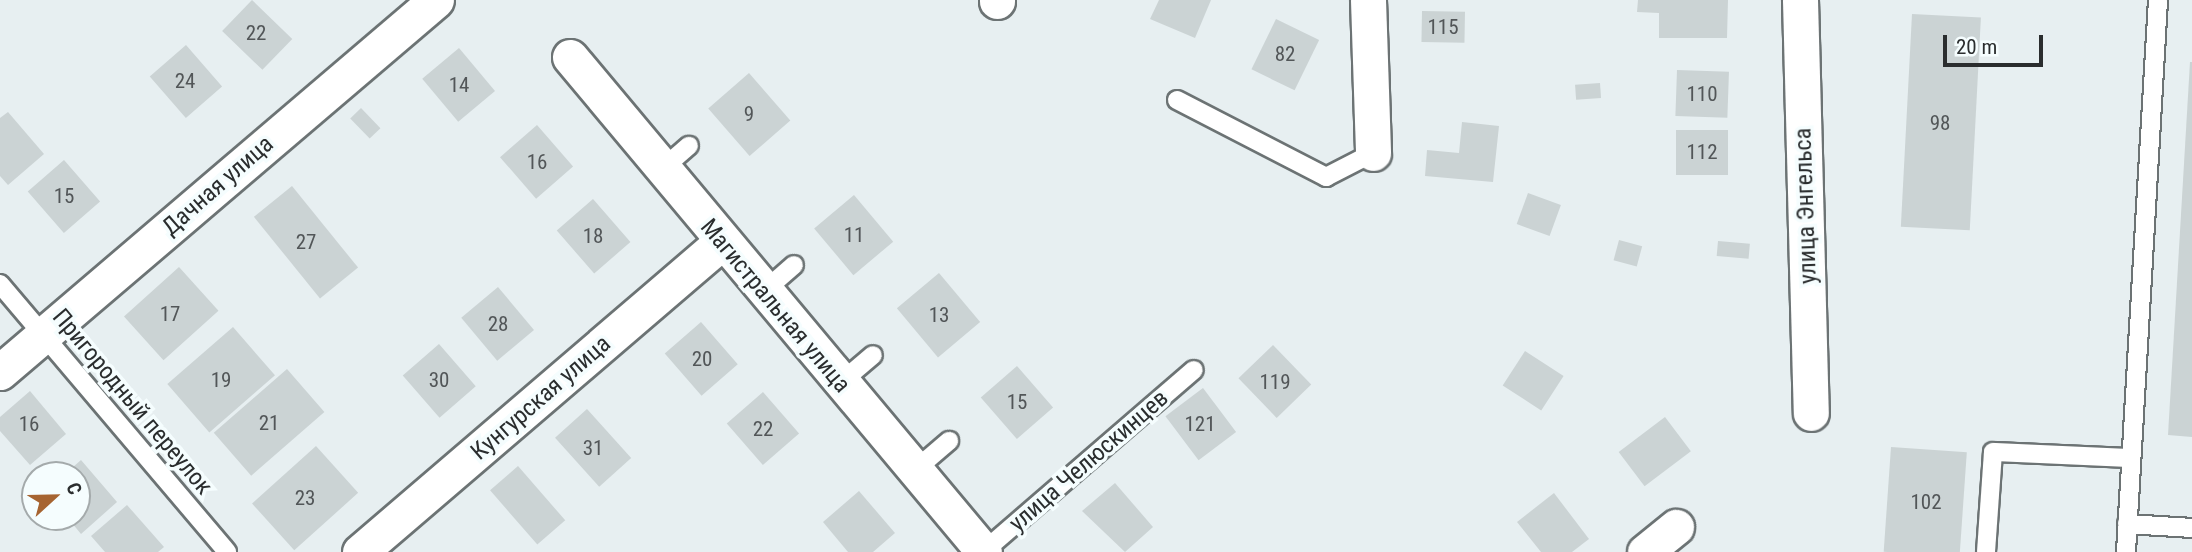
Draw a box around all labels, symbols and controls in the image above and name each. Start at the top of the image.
house number: 115 [1427,14,1459,40]
house number: 22 [246,20,266,46]
scale bar [1947,21,2047,65]
text: 20 m [1956,35,1997,59]
house number: 82 [1275,41,1295,67]
house number: 24 [175,68,195,94]
house number: 14 [449,72,469,98]
house number: 110 [1686,81,1718,107]
house number: 9 [744,101,754,127]
house number: 98 [1930,110,1950,136]
street label: улица Энгельса [1789,127,1823,285]
street label: Дачная улица [157,130,279,242]
house number: 112 [1686,139,1718,165]
house number: 16 [527,149,547,175]
house number: 15 [54,183,74,209]
street label: Магистральная улица [694,213,856,399]
house number: 11 [844,222,864,248]
house number: 18 [583,223,603,249]
house number: 27 [296,229,316,255]
house number: 17 [160,301,180,327]
house number: 13 [929,302,949,328]
street label: Пригородный переулок [46,303,218,501]
house number: 28 [488,311,508,337]
street label: Кунгурская улица [465,330,617,466]
house number: 20 [692,346,712,372]
house number: 19 [211,367,231,393]
house number: 30 [429,367,449,393]
house number: 119 [1259,369,1291,395]
street label: улица Челюскинцев [1004,384,1174,538]
house number: 15 [1007,389,1027,415]
house number: 21 [259,410,279,436]
house number: 16 [19,411,39,437]
house number: 121 [1184,411,1216,437]
house number: 22 [753,416,773,442]
house number: 31 [583,435,603,461]
north arrow [21,461,91,531]
text: С [61,479,87,498]
house number: 23 [295,485,315,511]
house number: 102 [1910,489,1942,515]

